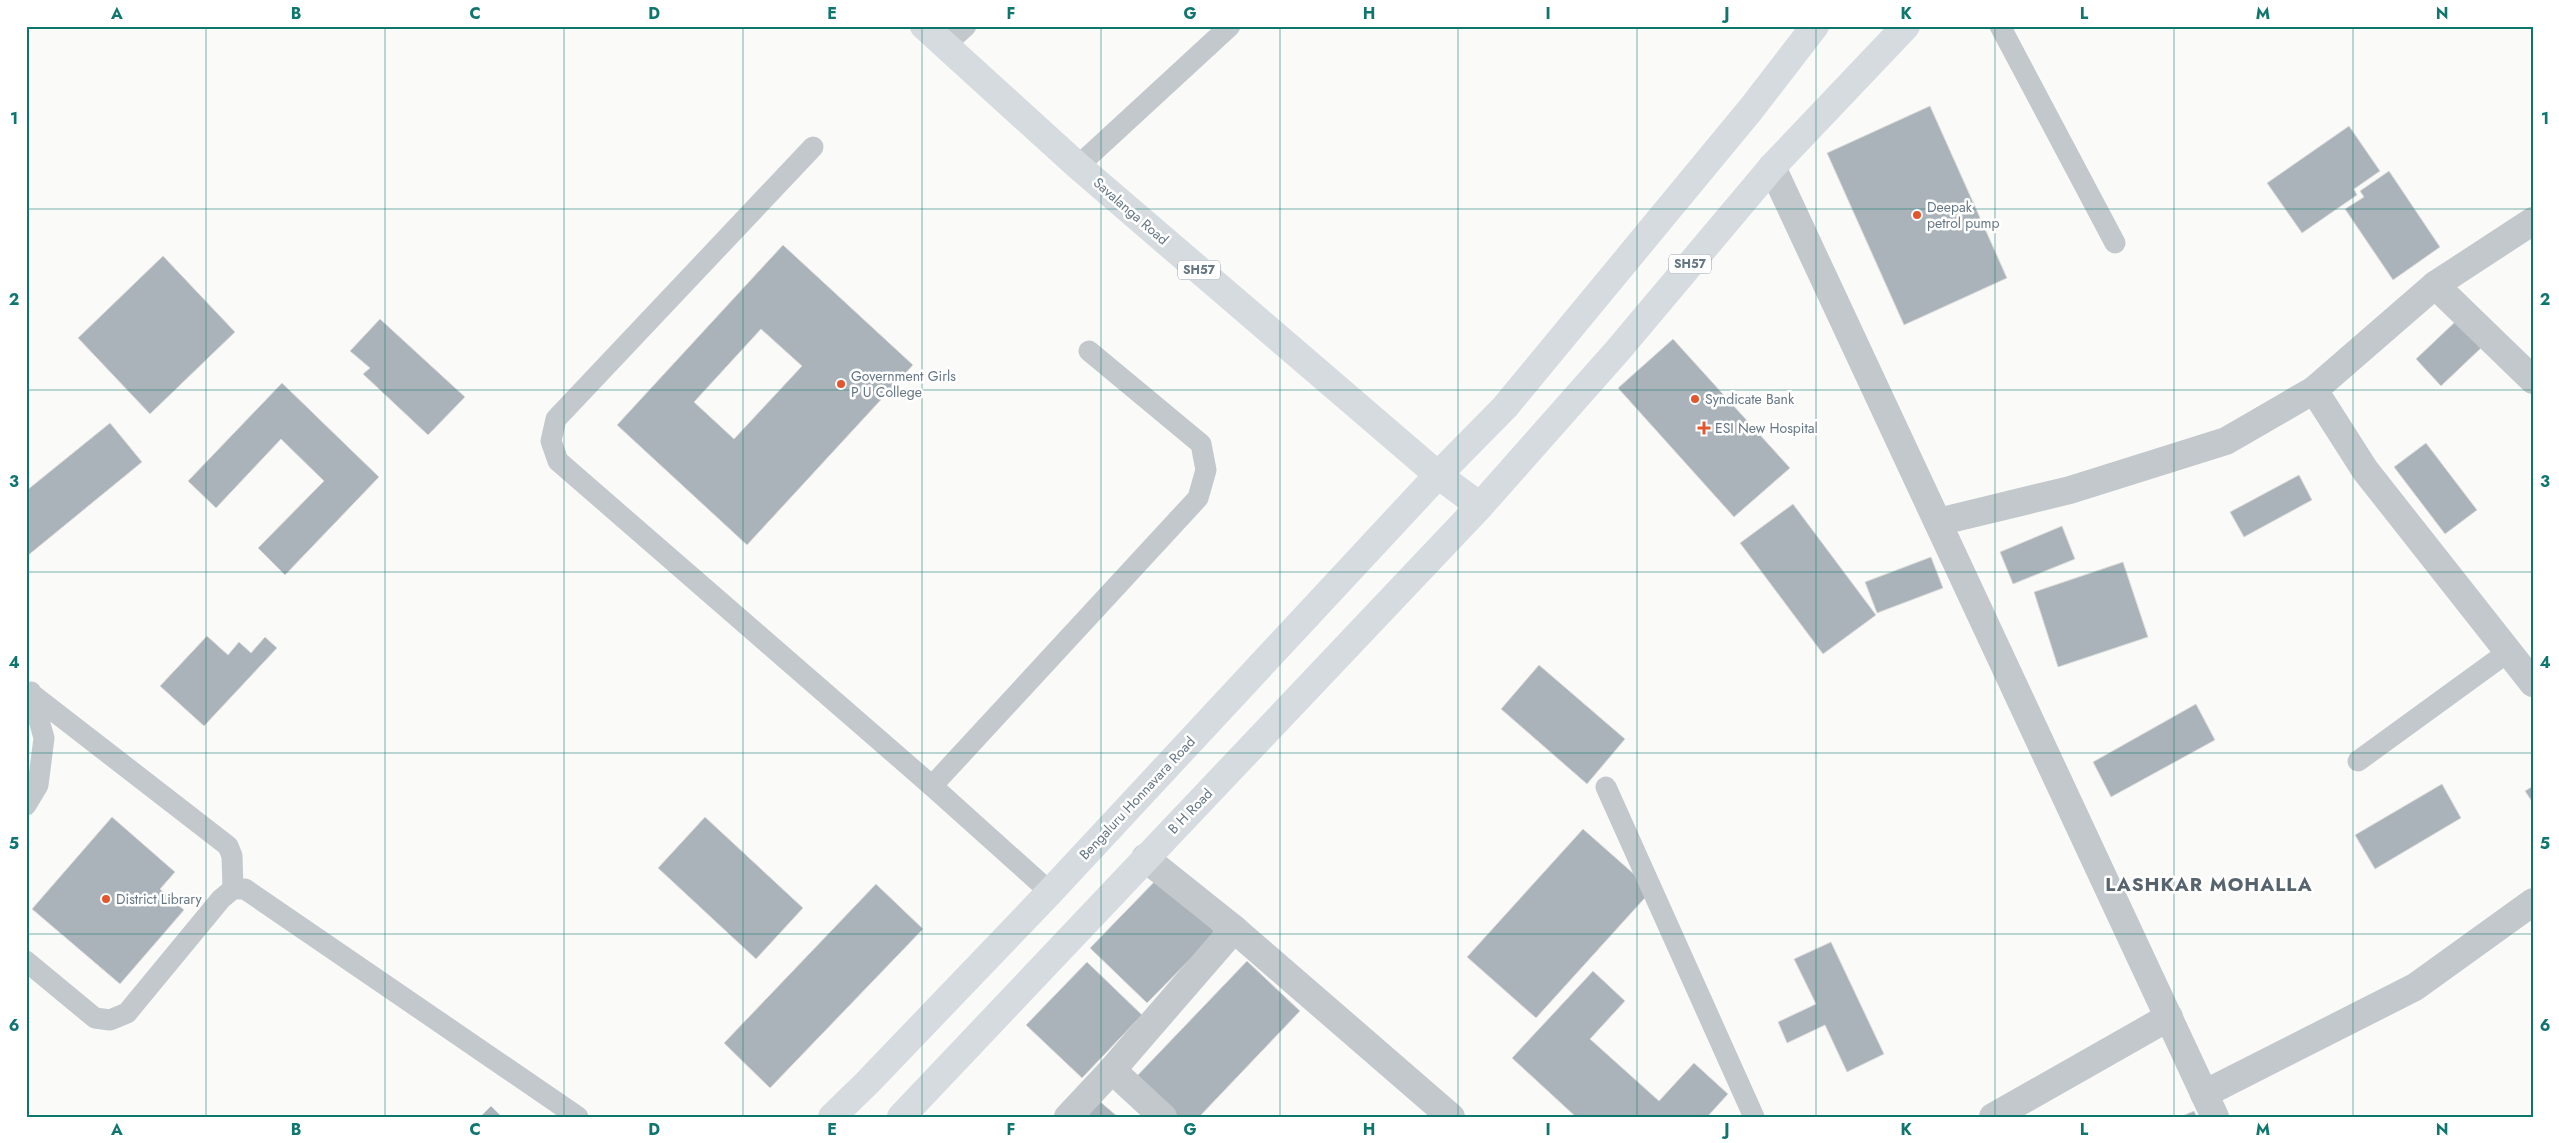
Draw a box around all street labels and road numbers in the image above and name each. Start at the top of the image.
street label: Savalanga Road [1089,173,1173,249]
road number: SH57 [1669,254,1711,274]
road number: SH57 [1178,260,1220,280]
street label: Bengaluru Honnavara Road [1074,732,1200,864]
street label: B H Road [1163,784,1217,838]

